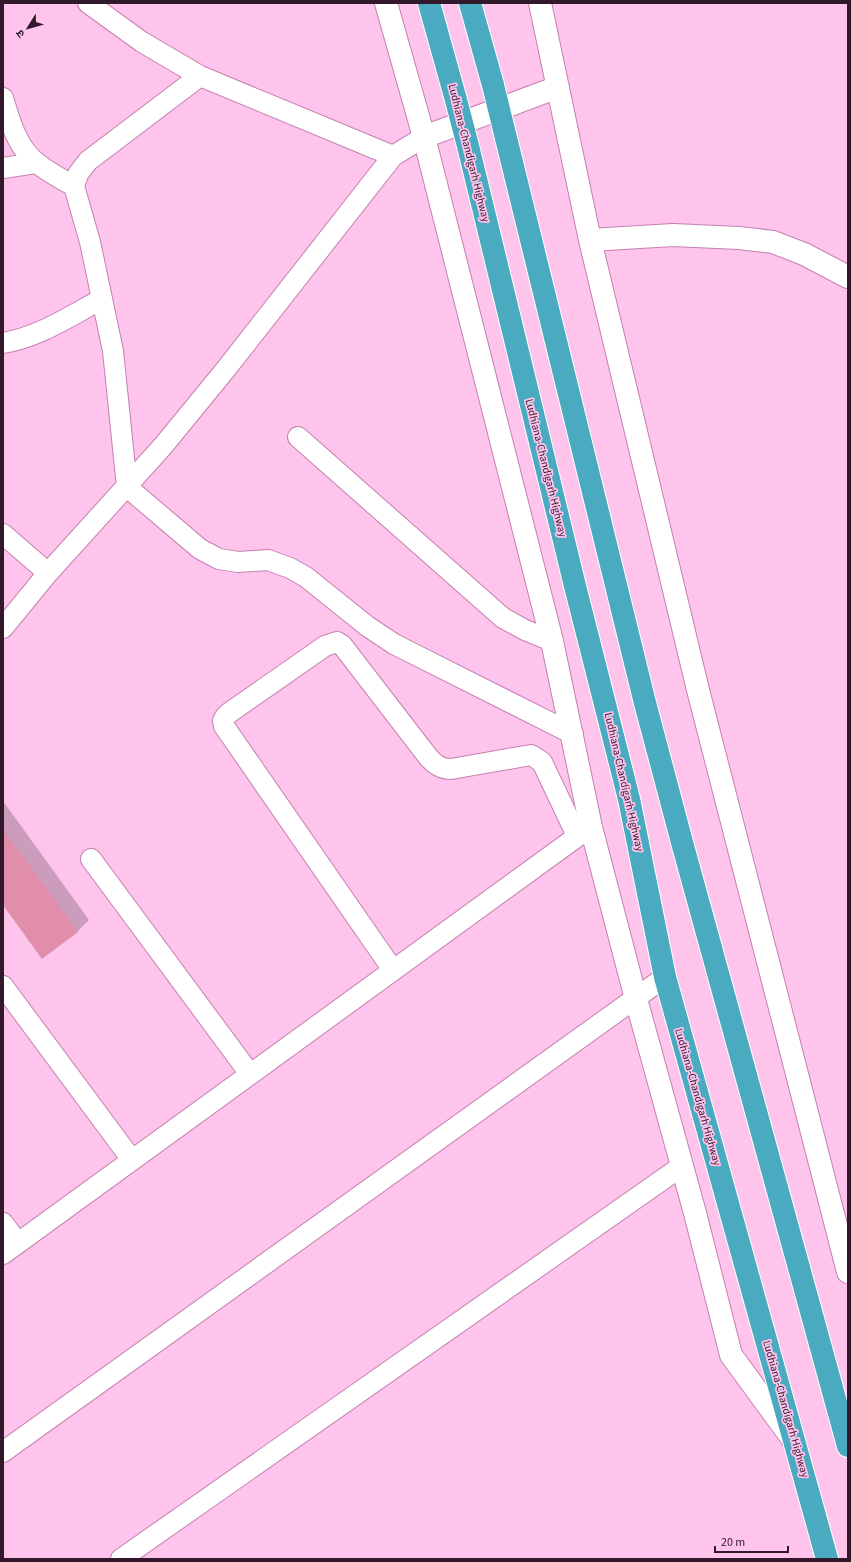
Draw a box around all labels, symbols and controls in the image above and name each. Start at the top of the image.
north arrow [8,8,48,48]
text: उ [12,26,28,41]
street label: Ludhiana-Chandigarh Highway [445,82,493,224]
street label: Ludhiana-Chandigarh Highway [522,397,570,539]
street label: Ludhiana-Chandigarh Highway [601,711,647,853]
street label: Ludhiana-Chandigarh Highway [671,1027,725,1167]
street label: Ludhiana-Chandigarh Highway [759,1339,813,1479]
scale bar [715,1528,788,1554]
text: 20 m [721,1534,745,1551]

